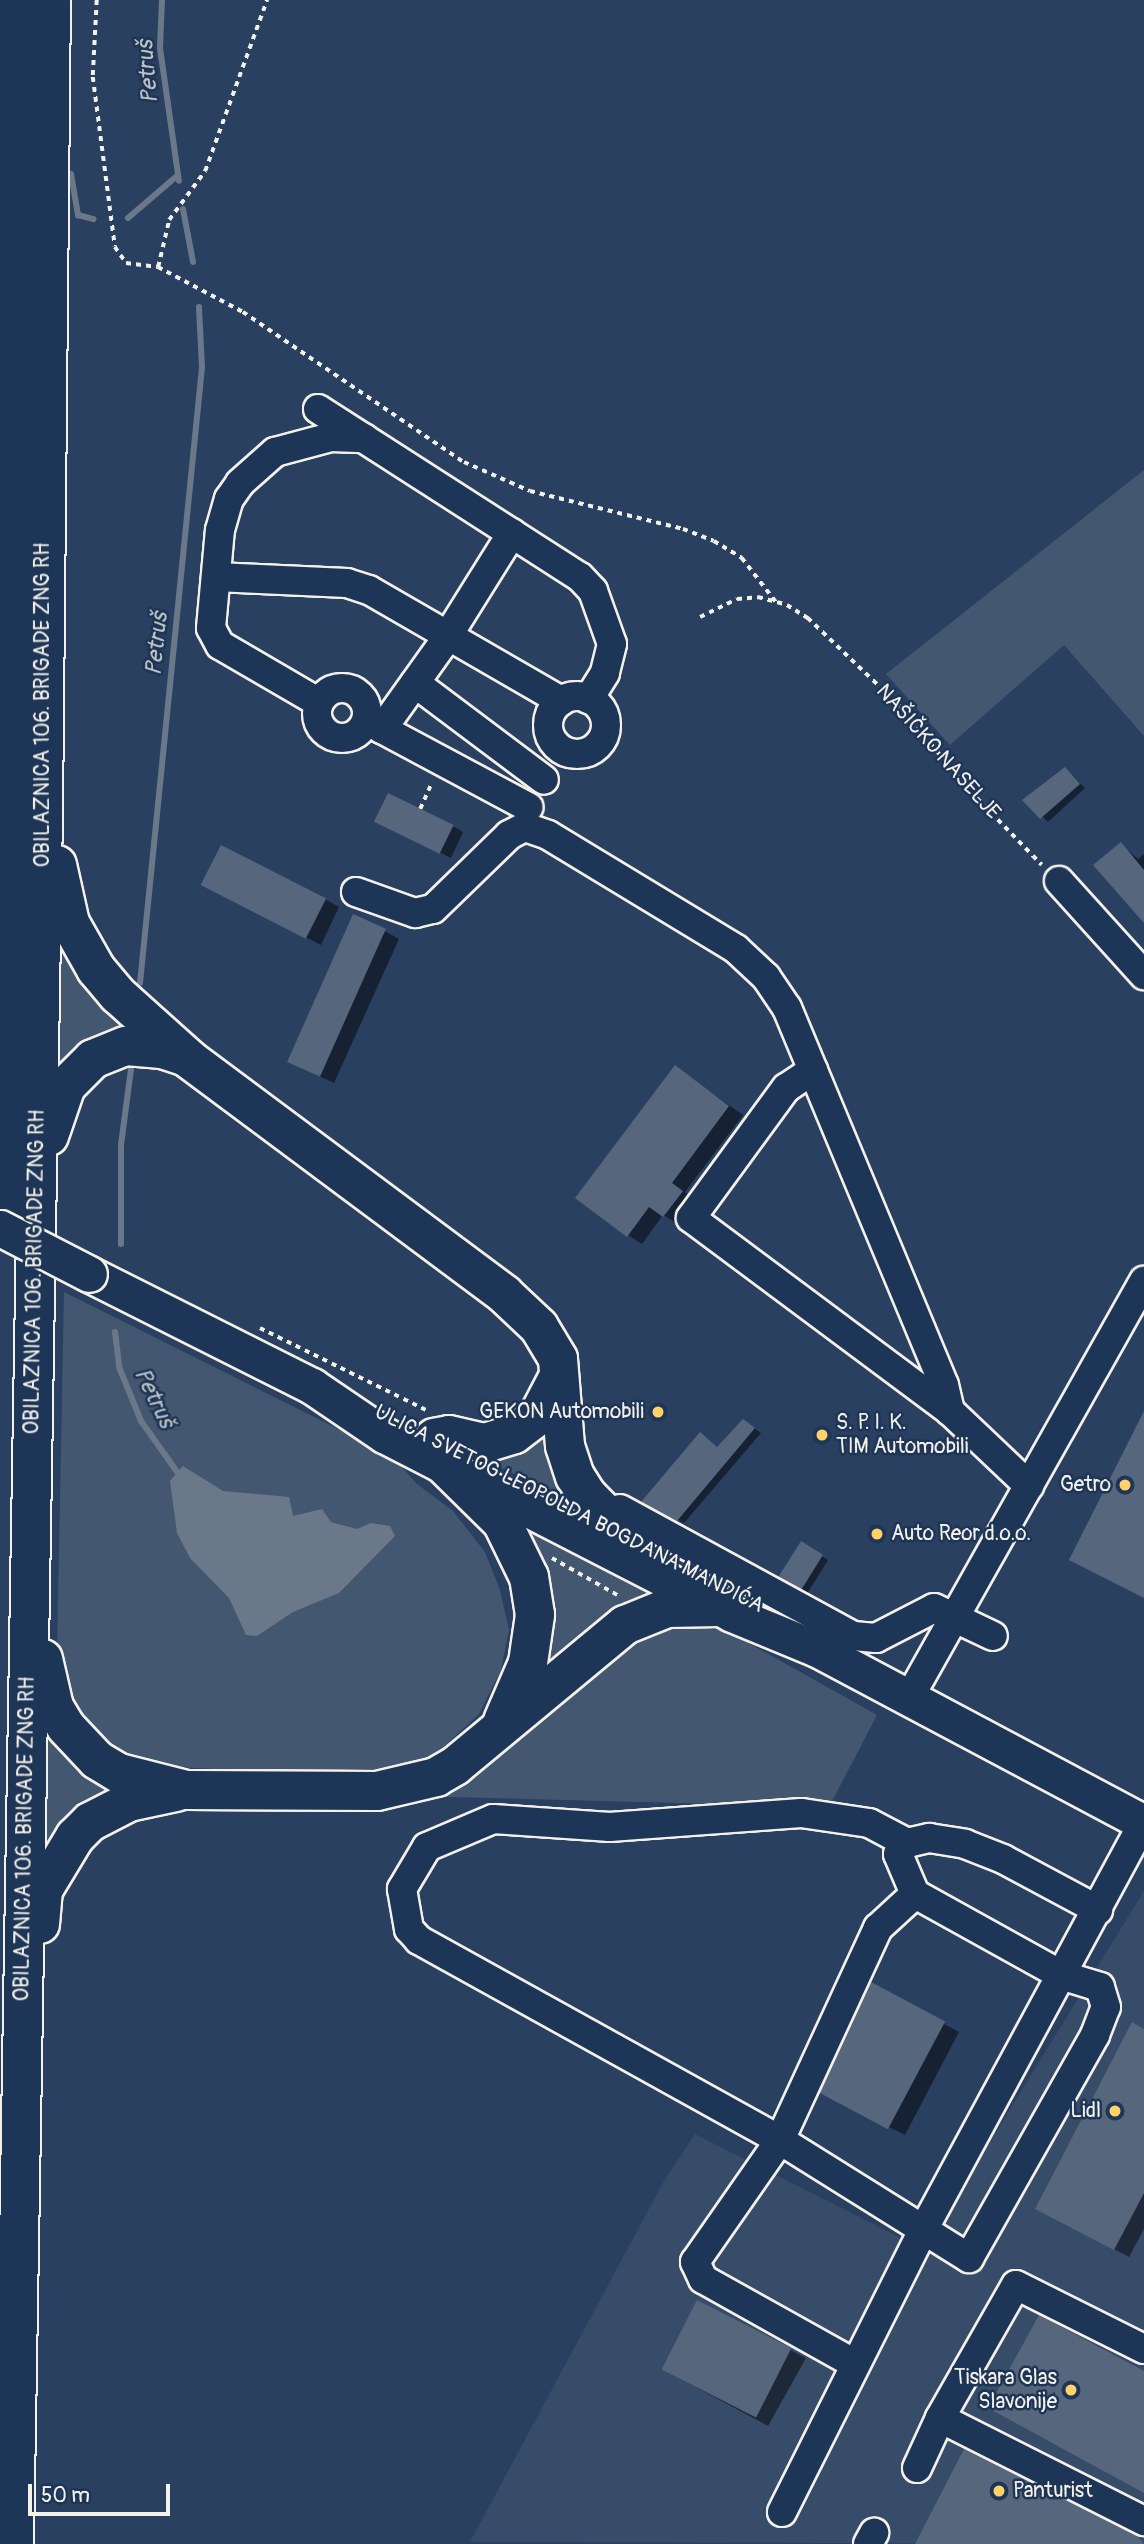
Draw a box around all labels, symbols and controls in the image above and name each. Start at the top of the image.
water label: Petruš [131,39,165,105]
street label: OBILAZNICA 106. BRIGADE ZNG RH [30,543,56,867]
water label: Petruš [140,611,174,677]
street label: NAŠIČKO NASELJE [871,679,1005,825]
street label: OBILAZNICA 106. BRIGADE ZNG RH [20,1109,50,1435]
water label: Petruš [128,1363,180,1433]
street label: ULICA SVETOG LEOPOLDA BOGDANA MANDIĆA [370,1399,768,1619]
place label: GEKON Automobili [479,1399,644,1425]
marker: GEKON Automobili [650,1404,666,1420]
place label: S. P. I. K. TIM Automobili [836,1410,968,1460]
marker: S. P. I. K. TIM Automobili [814,1427,830,1443]
place label: Getro [1060,1472,1111,1498]
marker: Getro [1117,1477,1133,1493]
place label: Auto Reor d.o.o. [891,1521,1031,1547]
marker: Auto Reor d.o.o. [869,1526,885,1542]
street label: OBILAZNICA 106. BRIGADE ZNG RH [10,1676,40,2002]
place label: Lidl [1070,2098,1101,2124]
marker: Lidl [1107,2103,1123,2119]
place label: Tiskara Glas Slavonije [954,2365,1057,2415]
marker: Tiskara Glas Slavonije [1063,2382,1079,2398]
scale bar [32,2470,173,2514]
place label: Panturist [1013,2478,1093,2504]
text: 50 m [41,2482,90,2509]
marker: Panturist [991,2483,1007,2499]

